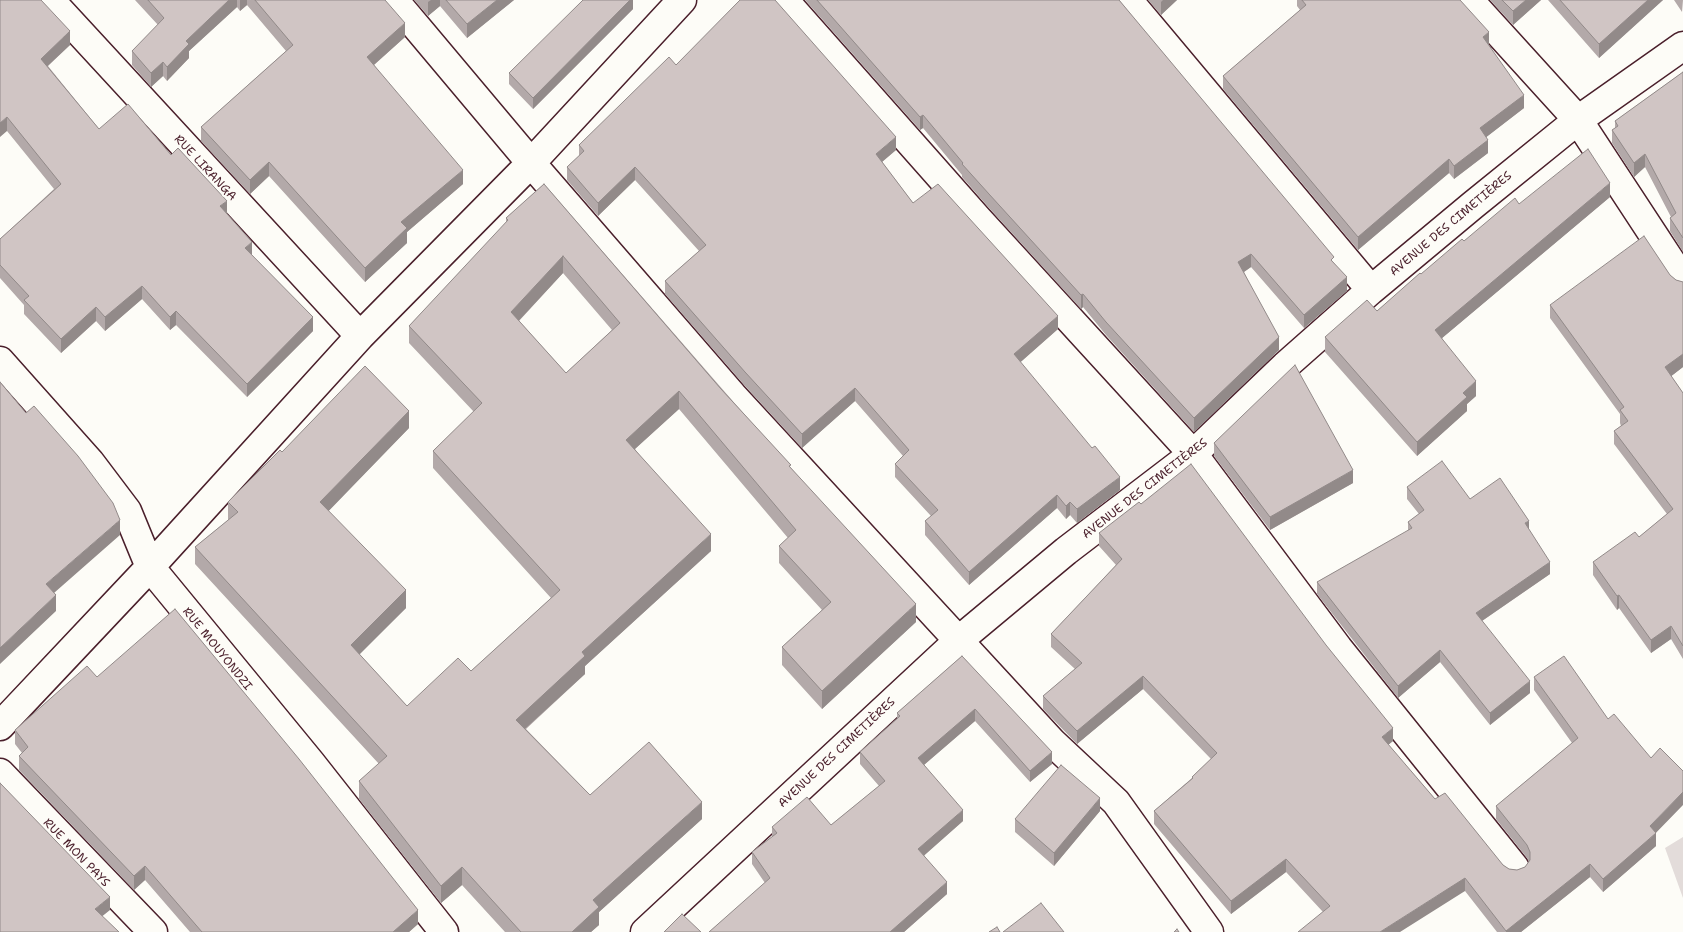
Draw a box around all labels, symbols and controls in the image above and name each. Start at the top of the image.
street label: RUE LIRANGA [171,132,239,204]
street label: AVENUE DES CIMETIÈRES [1387,169,1515,279]
street label: AVENUE DES CIMETIÈRES [1080,436,1210,542]
street label: RUE MOUYONDZI [179,605,255,693]
street label: AVENUE DES CIMETIÈRES [776,695,898,811]
street label: RUE MON PAYS [40,816,112,890]

